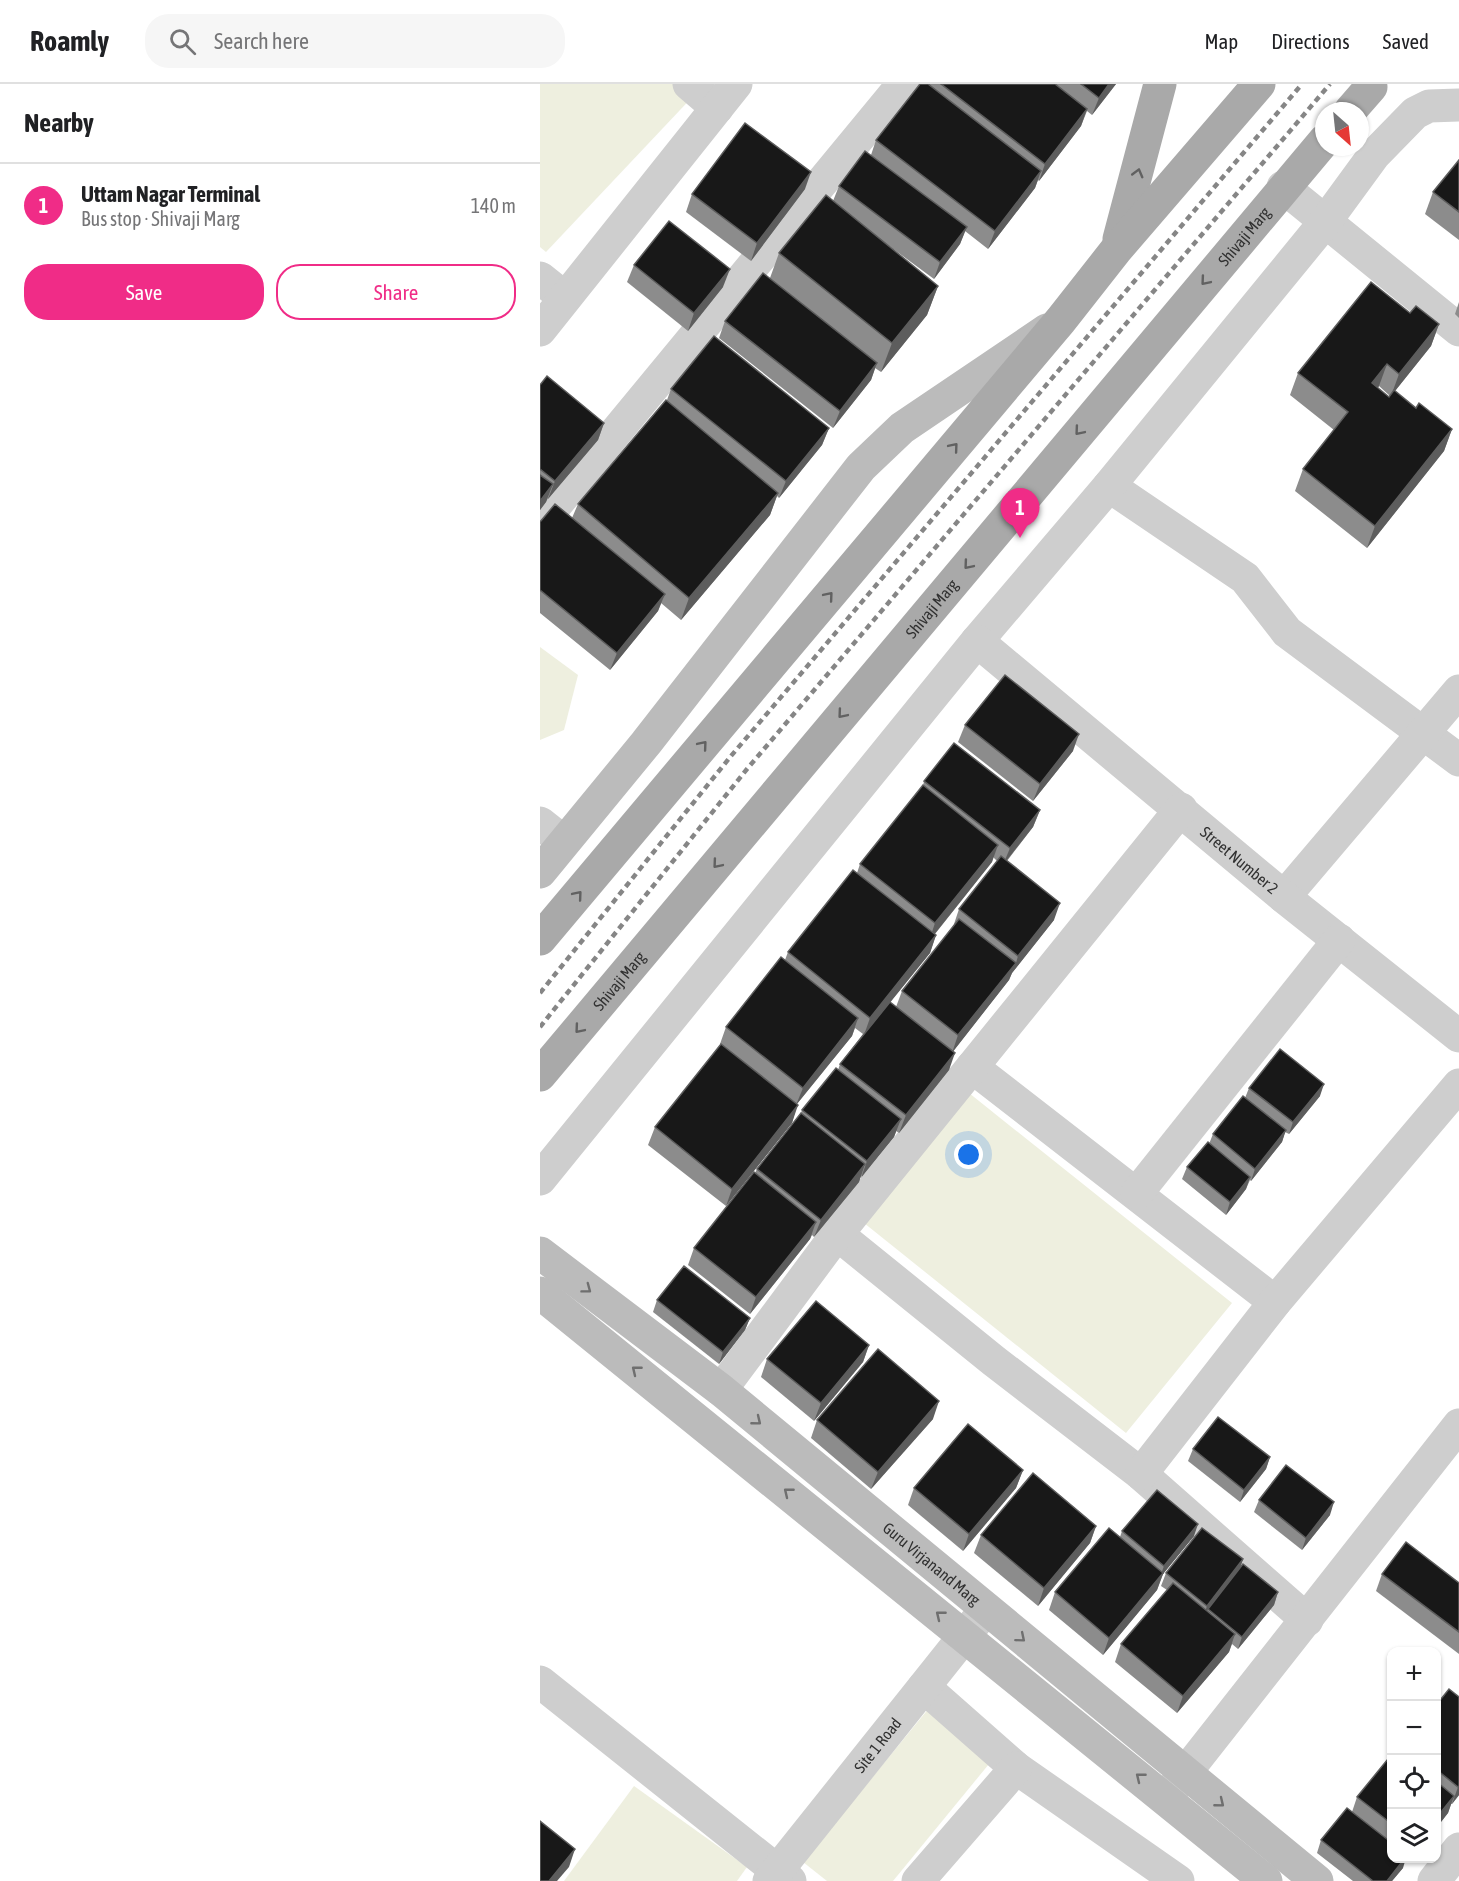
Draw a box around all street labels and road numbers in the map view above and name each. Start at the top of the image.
street label: Shivaji Marg [1214,203,1275,269]
street label: Shivaji Marg [902,575,962,642]
street label: Street Number 2 [1197,822,1282,897]
street label: Shivaji Marg [589,948,650,1014]
street label: Guru Virjanand Marg [880,1518,984,1610]
street label: Site 1 Road [850,1714,905,1776]

